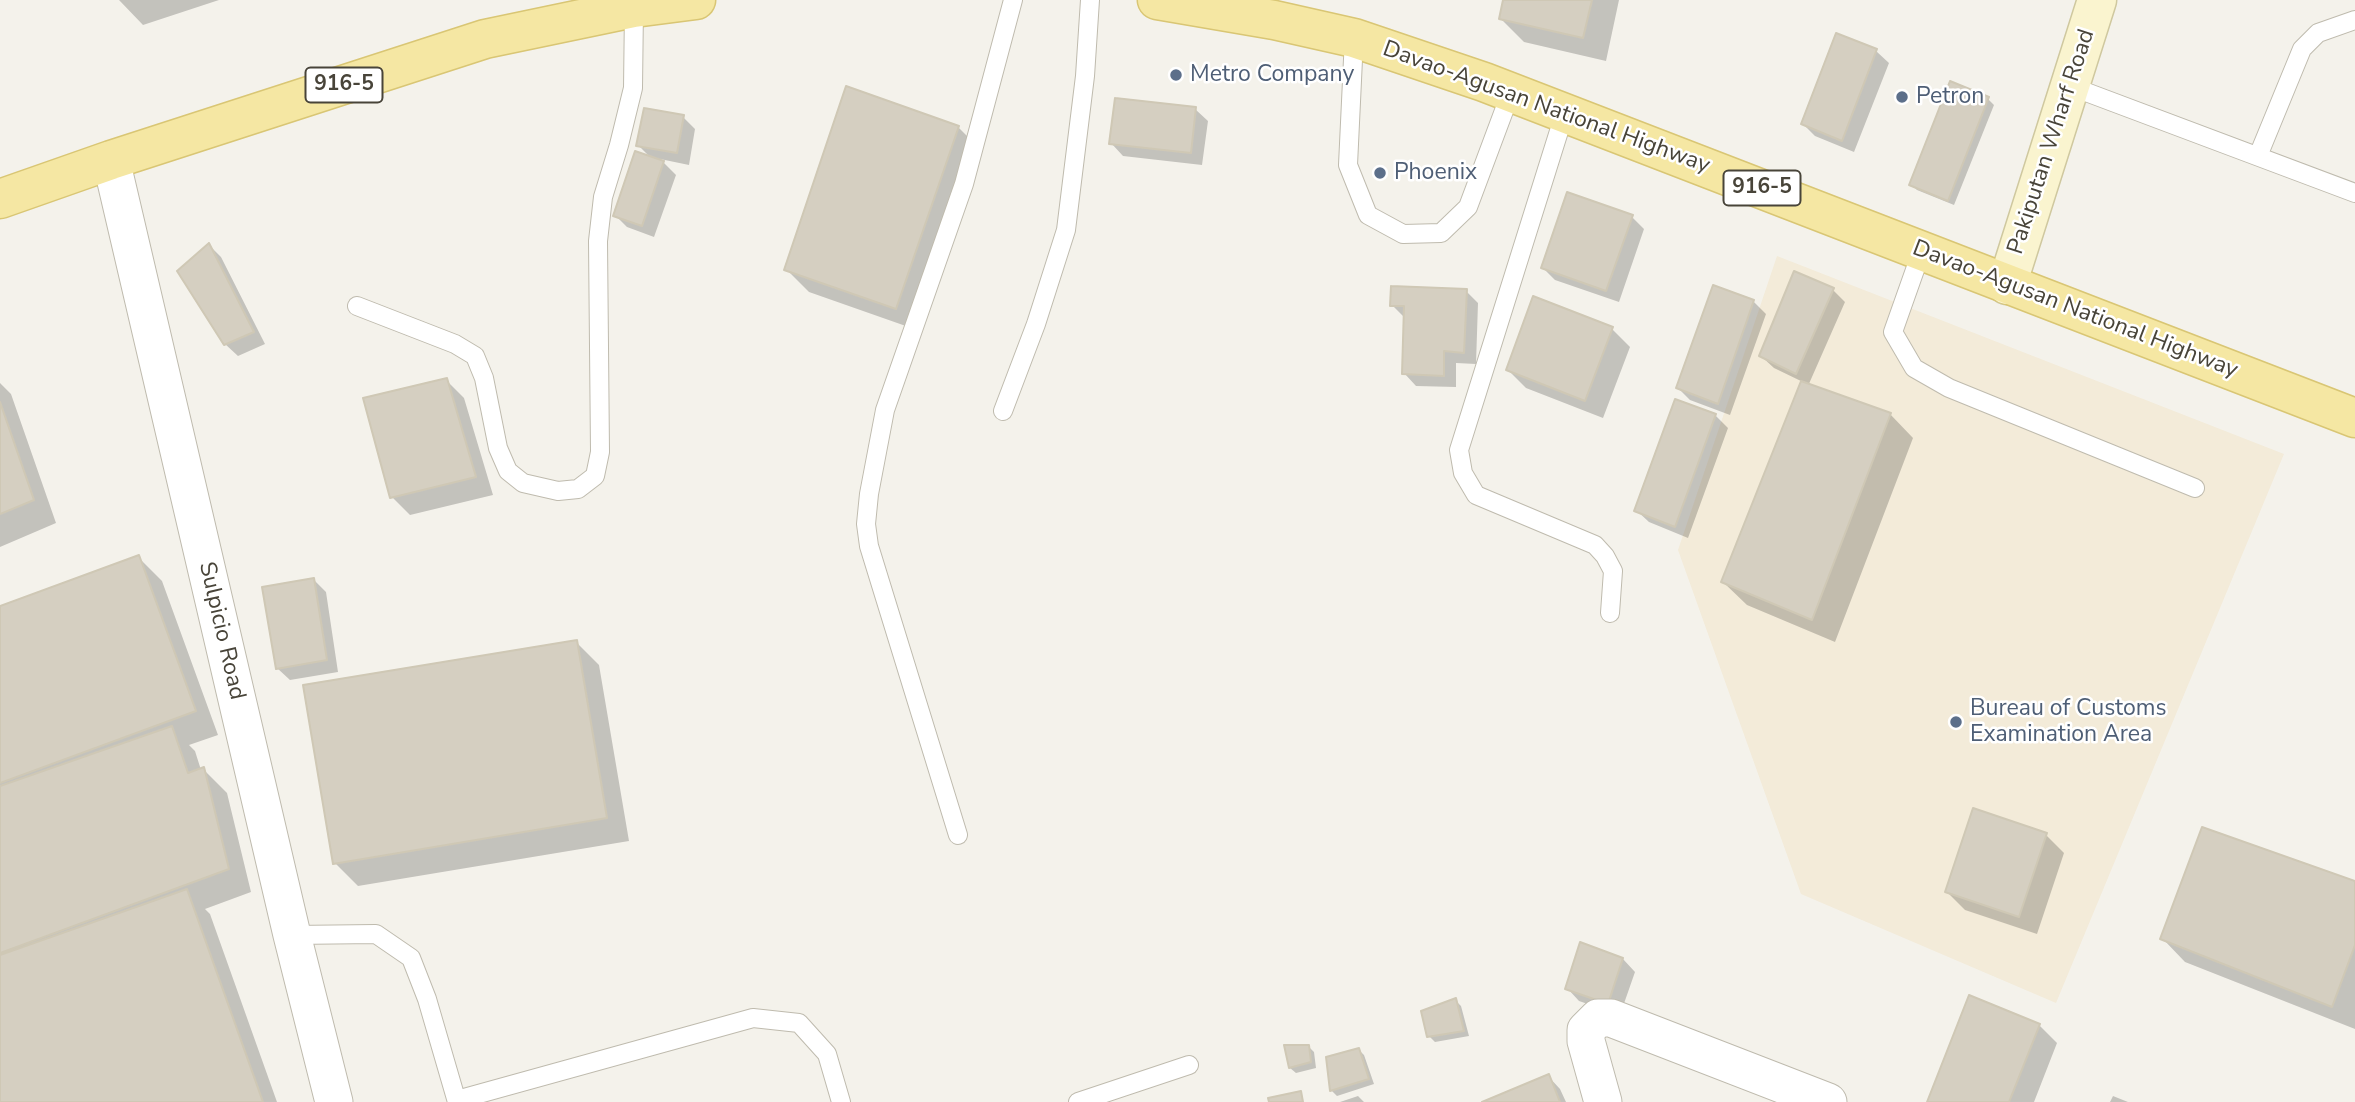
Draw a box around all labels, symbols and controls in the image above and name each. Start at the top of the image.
street label: Pakiputan Wharf Road [2003,26,2101,258]
street label: Davao-Agusan National Highway [1379,36,1713,180]
place label: Metro Company [1190,61,1354,89]
marker: Metro Company [1168,67,1184,83]
road number: 916-5 [306,68,382,102]
place label: Petron [1916,83,1984,111]
marker: Petron [1894,89,1910,105]
place label: Phoenix [1394,159,1477,187]
marker: Phoenix [1372,165,1388,181]
road number: 916-5 [1724,170,1800,206]
street label: Davao-Agusan National Highway [1908,235,2242,385]
street label: Sulpicio Road [192,559,250,703]
place label: Bureau of Customs Examination Area [1970,695,2167,749]
marker: Bureau of Customs Examination Area [1948,714,1964,730]

